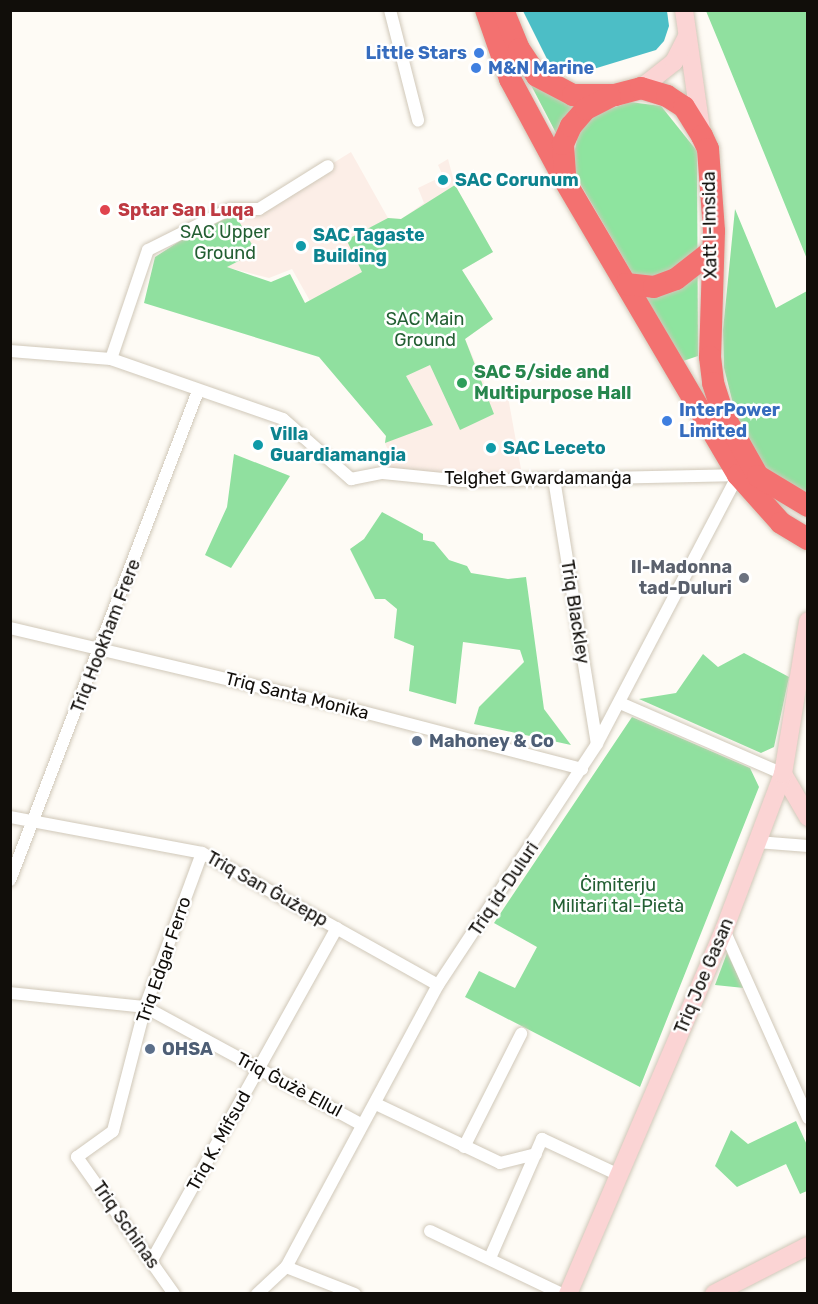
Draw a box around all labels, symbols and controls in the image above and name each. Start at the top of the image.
place label: Little Stars [366,42,467,64]
marker: Little Stars [472,46,486,60]
place label: M&N Marine [488,57,594,79]
marker: M&N Marine [469,61,483,75]
place label: SAC Corunum [455,169,579,191]
street label: Xatt l-Imsida [698,171,722,279]
marker: SAC Corunum [436,173,450,187]
place label: Sptar San Luqa [118,199,254,221]
marker: Sptar San Luqa [96,201,114,219]
park label: SAC Upper Ground [180,222,270,264]
place label: SAC Tagaste Building [313,225,425,268]
marker: SAC Tagaste Building [294,239,308,253]
park label: SAC Main Ground [386,309,464,352]
place label: SAC 5/side and Multipurpose Hall [474,362,631,404]
marker: SAC 5/side and Multipurpose Hall [455,376,469,390]
place label: InterPower Limited [679,400,780,442]
marker: InterPower Limited [660,414,674,428]
place label: Villa Guardiamangia [270,424,406,466]
place label: SAC Leceto [503,437,606,459]
marker: Villa Guardiamangia [251,438,265,452]
marker: SAC Leceto [484,441,498,455]
street label: Telgħet Gwardamanġa [444,467,632,489]
street label: Triq Hookham Frere [67,556,145,716]
place label: Il-Madonna tad-Duluri [631,557,732,600]
street label: Triq Blackley [556,559,594,665]
marker: Il-Madonna tad-Duluri [737,571,751,585]
street label: Triq Santa Monika [223,668,371,724]
place label: Mahoney & Co [429,730,554,752]
marker: Mahoney & Co [410,734,424,748]
street label: Triq id-Duluri [465,838,543,940]
street label: Triq San Ġużepp [203,847,331,931]
park label: Ċimiterju Militari tal-Pietà [552,875,684,918]
street label: Triq Edgar Ferro [132,894,196,1026]
street label: Triq Joe Gasan [670,915,738,1037]
place label: OHSA [162,1038,213,1060]
marker: OHSA [143,1042,157,1056]
street label: Triq Ġużè Ellul [232,1048,346,1122]
street label: Triq K. Mifsud [183,1087,255,1195]
street label: Triq Schinas [88,1177,164,1273]

